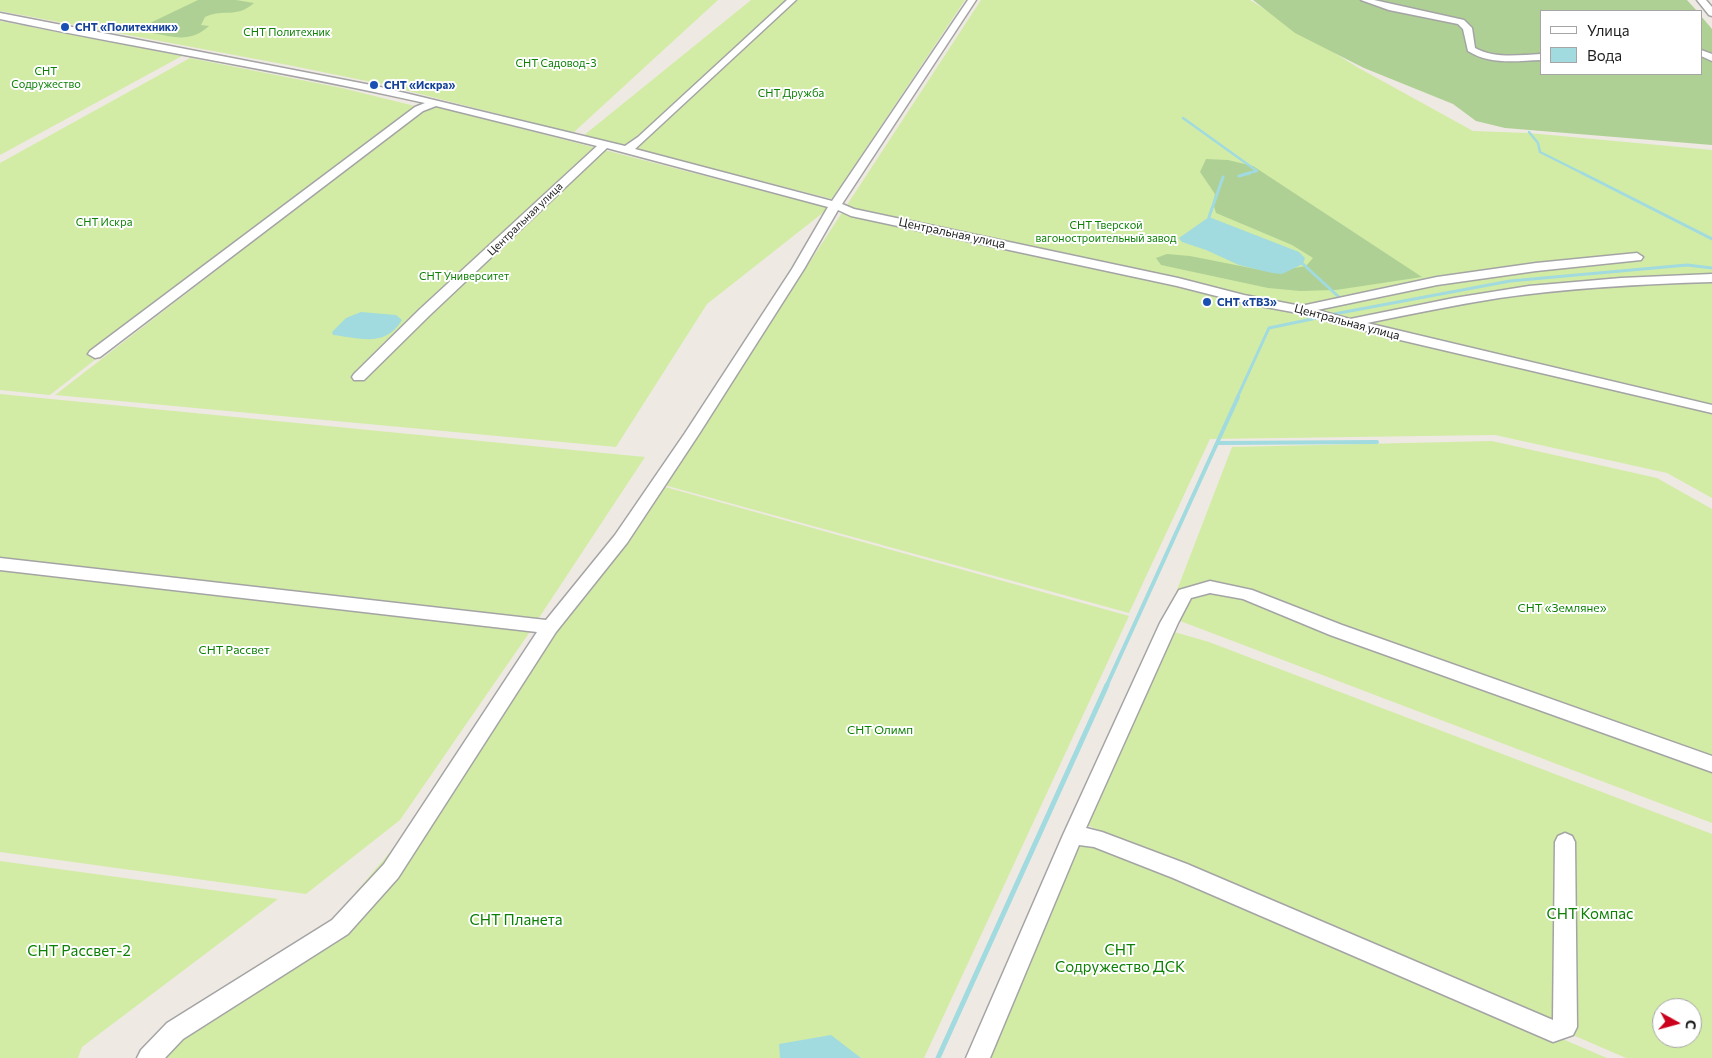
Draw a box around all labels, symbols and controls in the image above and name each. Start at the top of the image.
legend [1540,10,1702,75]
place label: СНТ «Политехник» [75,20,178,34]
marker: СНТ «Политехник» [59,21,71,33]
text: Улица [1587,21,1629,39]
park label: СНТ Политехник [243,25,331,39]
text: Вода [1587,46,1622,64]
park label: СНТ Садовод-3 [516,56,596,70]
park label: СНТ Содружество [11,64,81,90]
place label: СНТ «Искра» [384,78,455,92]
marker: СНТ «Искра» [368,79,380,91]
park label: СНТ Дружба [758,86,824,100]
street label: Центральная улица [485,180,565,258]
park label: СНТ Искра [76,215,132,229]
street label: Центральная улица [897,215,1007,251]
park label: СНТ Тверской вагоностроительный завод [1036,218,1176,244]
park label: СНТ Университет [419,269,509,283]
place label: СНТ «ТВЗ» [1217,295,1277,309]
marker: СНТ «ТВЗ» [1201,296,1213,308]
street label: Центральная улица [1293,301,1401,343]
park label: СНТ «Земляне» [1518,601,1606,615]
park label: СНТ Рассвет [198,643,270,657]
park label: СНТ Олимп [847,723,913,737]
park label: СНТ Компас [1547,905,1633,923]
park label: СНТ Планета [470,911,562,929]
park label: СНТ Содружество ДСК [1055,941,1185,976]
park label: СНТ Рассвет-2 [27,942,131,960]
north arrow [1652,998,1702,1048]
text: С [1682,1019,1700,1031]

